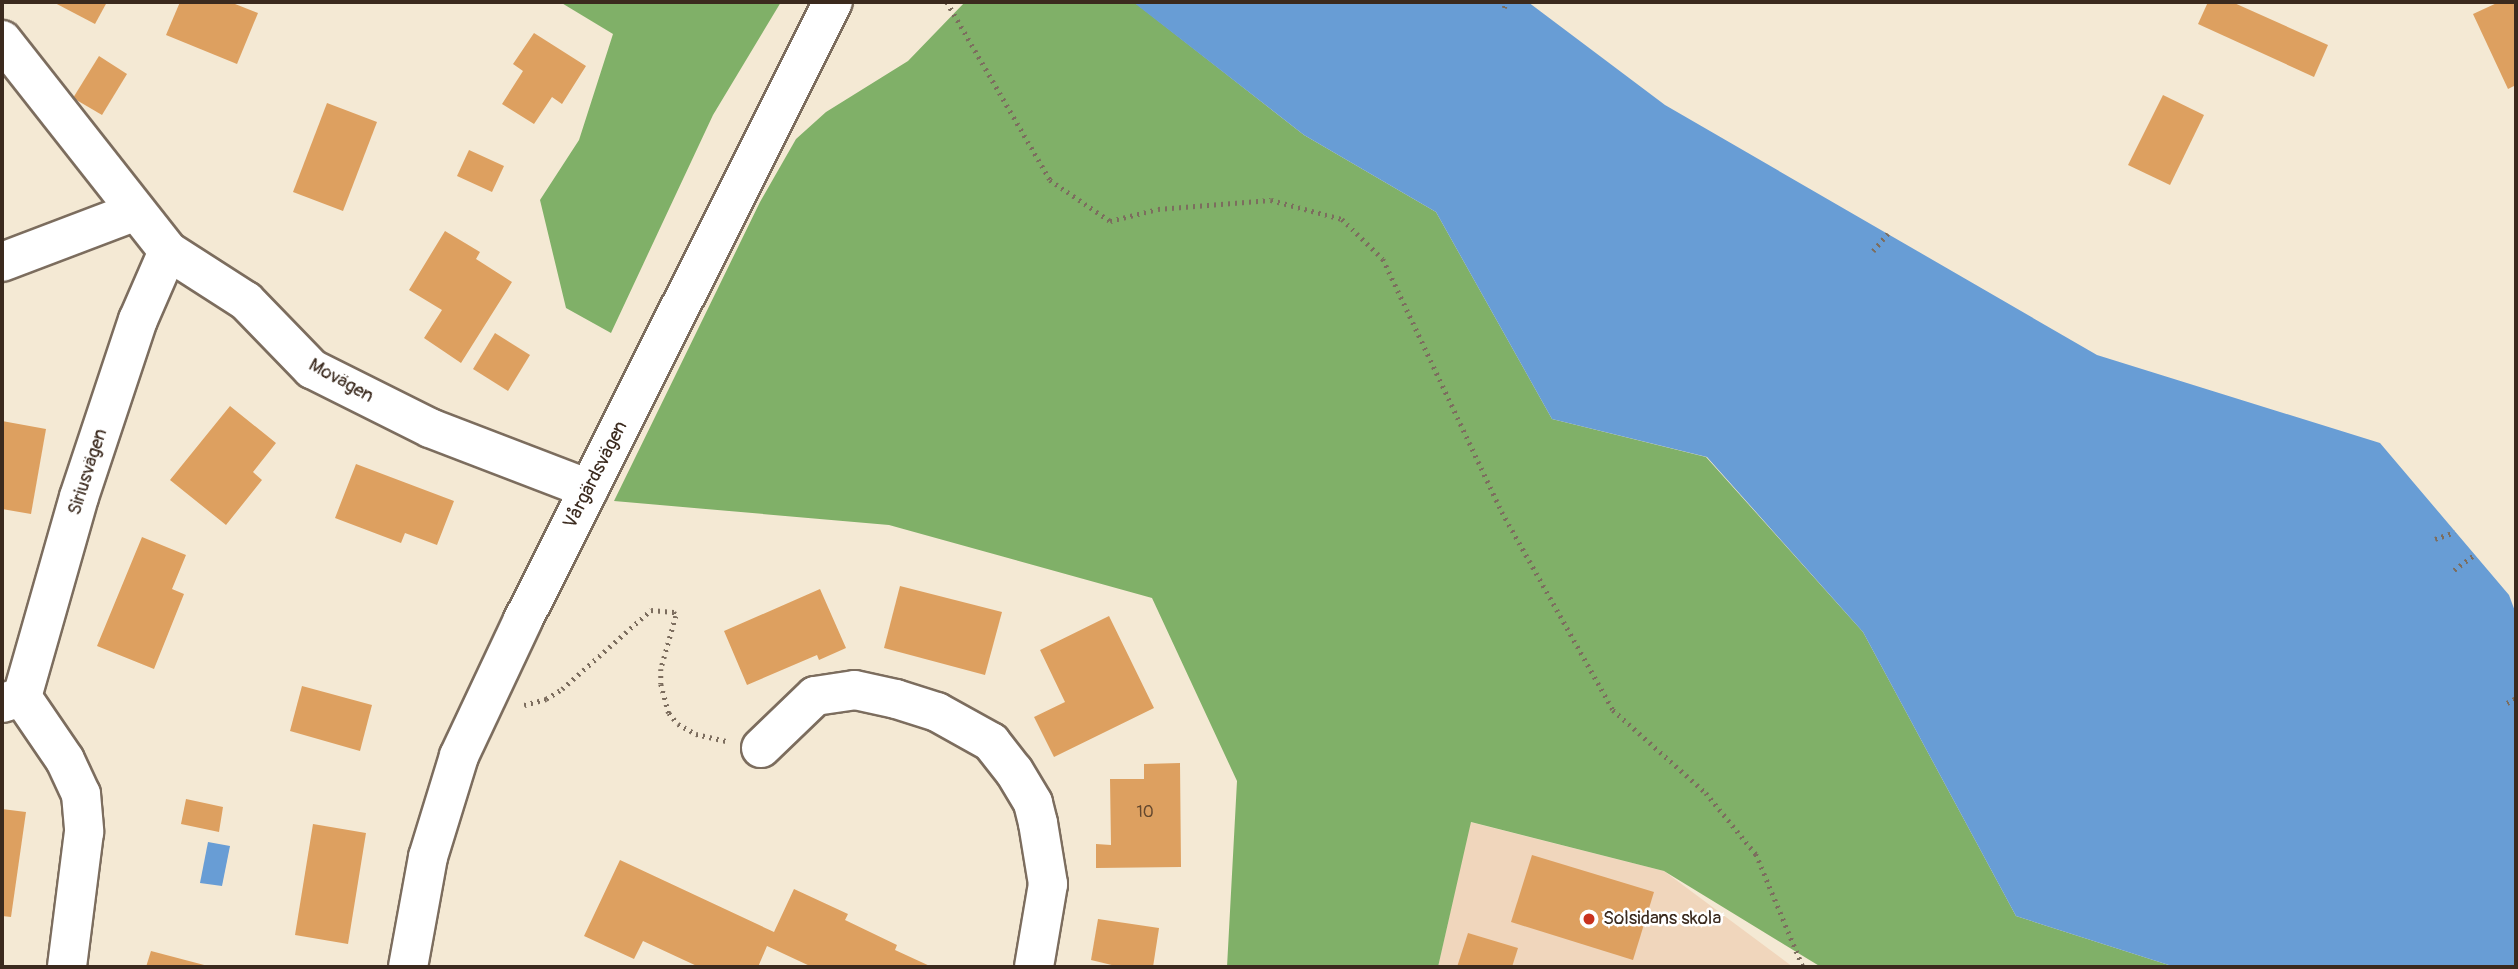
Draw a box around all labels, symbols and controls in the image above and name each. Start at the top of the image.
street label: Movägen [305,354,377,408]
street label: Vårgärdsvägen [559,417,633,533]
street label: Siriusvägen [63,426,113,518]
house number: 10 [1136,802,1154,822]
place label: Solsidans skola [1603,908,1721,930]
marker: Solsidans skola [1581,911,1597,927]

